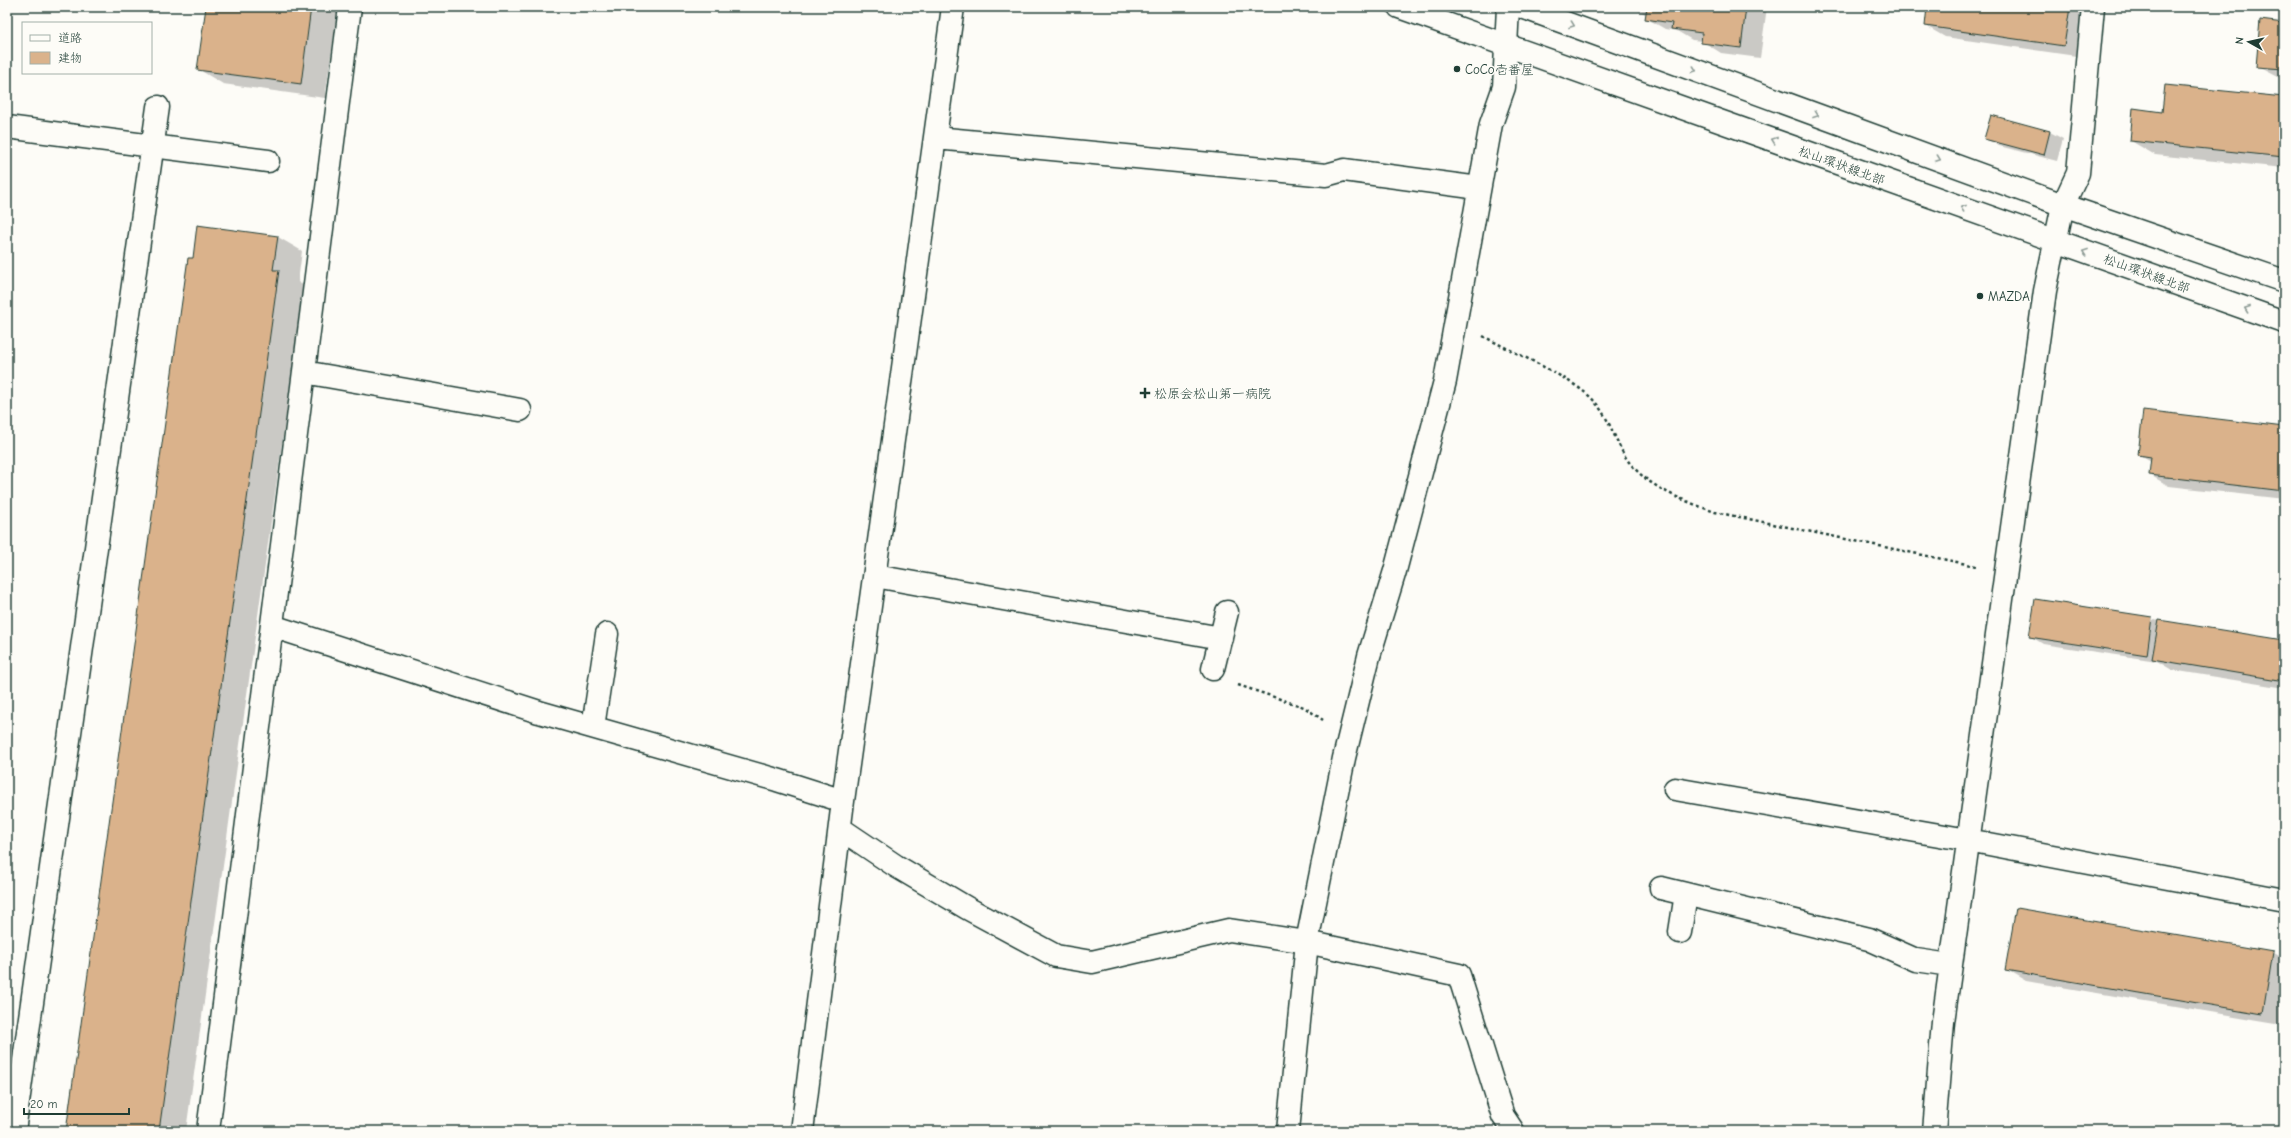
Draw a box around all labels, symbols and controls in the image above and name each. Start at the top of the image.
one-way arrow [1568,21,1575,29]
legend [22,22,152,74]
north arrow [2229,22,2269,62]
text: 道路 [58,31,82,45]
text: N [2233,36,2247,45]
text: 建物 [58,51,82,65]
place label: CoCo壱番屋 [1465,62,1534,77]
marker: CoCo壱番屋 [1452,64,1462,74]
one-way arrow [1690,65,1697,74]
one-way arrow [1812,110,1819,118]
one-way arrow [1771,137,1778,145]
street label: 松山環状線北部 [1797,143,1887,188]
one-way arrow [1934,155,1941,163]
one-way arrow [1959,204,1966,212]
one-way arrow [2082,248,2089,256]
street label: 松山環状線北部 [2102,251,2192,296]
place label: MAZDA [1988,289,2030,304]
marker: MAZDA [1975,291,1985,301]
one-way arrow [2244,306,2251,314]
place label: 松原会松山第一病院 [1154,386,1271,401]
marker: 松原会松山第一病院 [1139,387,1151,399]
scale bar [24,1090,129,1116]
text: 20 m [30,1097,58,1111]

